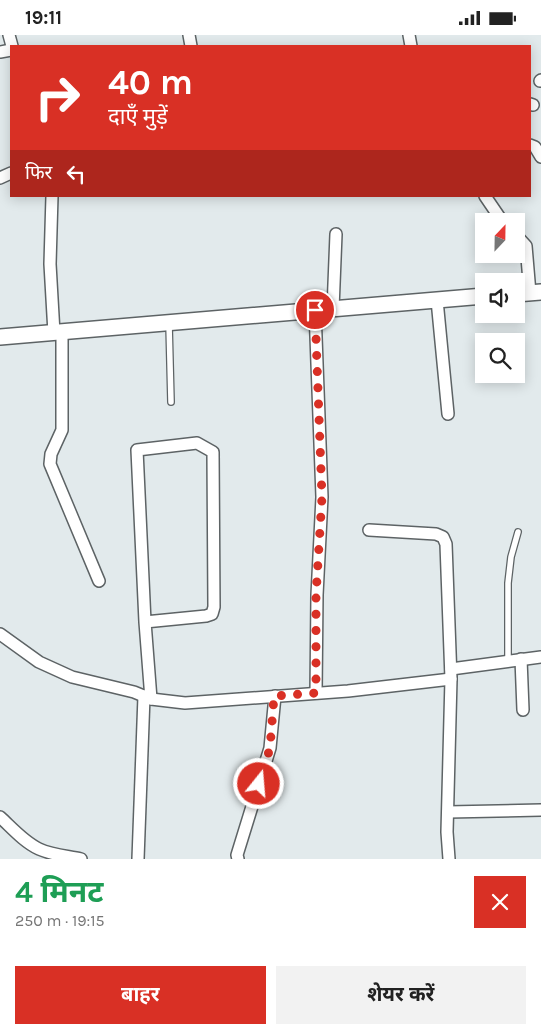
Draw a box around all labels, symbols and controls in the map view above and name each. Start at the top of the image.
text: 19:11 [25,7,62,29]
text: 40 m [108,62,193,103]
icon: right [25,65,90,130]
text: दाएँ मुड़ें [108,104,168,130]
icon: left [62,160,90,188]
text: फिर [25,162,52,184]
north arrow [475,213,525,263]
map controls [475,213,525,383]
button: sound [475,273,525,323]
pin [294,289,336,331]
icon: arrive [301,296,329,324]
button: search [475,333,525,383]
position arrow [232,757,284,809]
text: 4 मिनट [15,874,103,910]
button: close [474,876,526,928]
text: 250 m · 19:15 [15,911,105,930]
button: बाहर [15,966,266,1024]
button: शेयर करें [276,966,526,1024]

